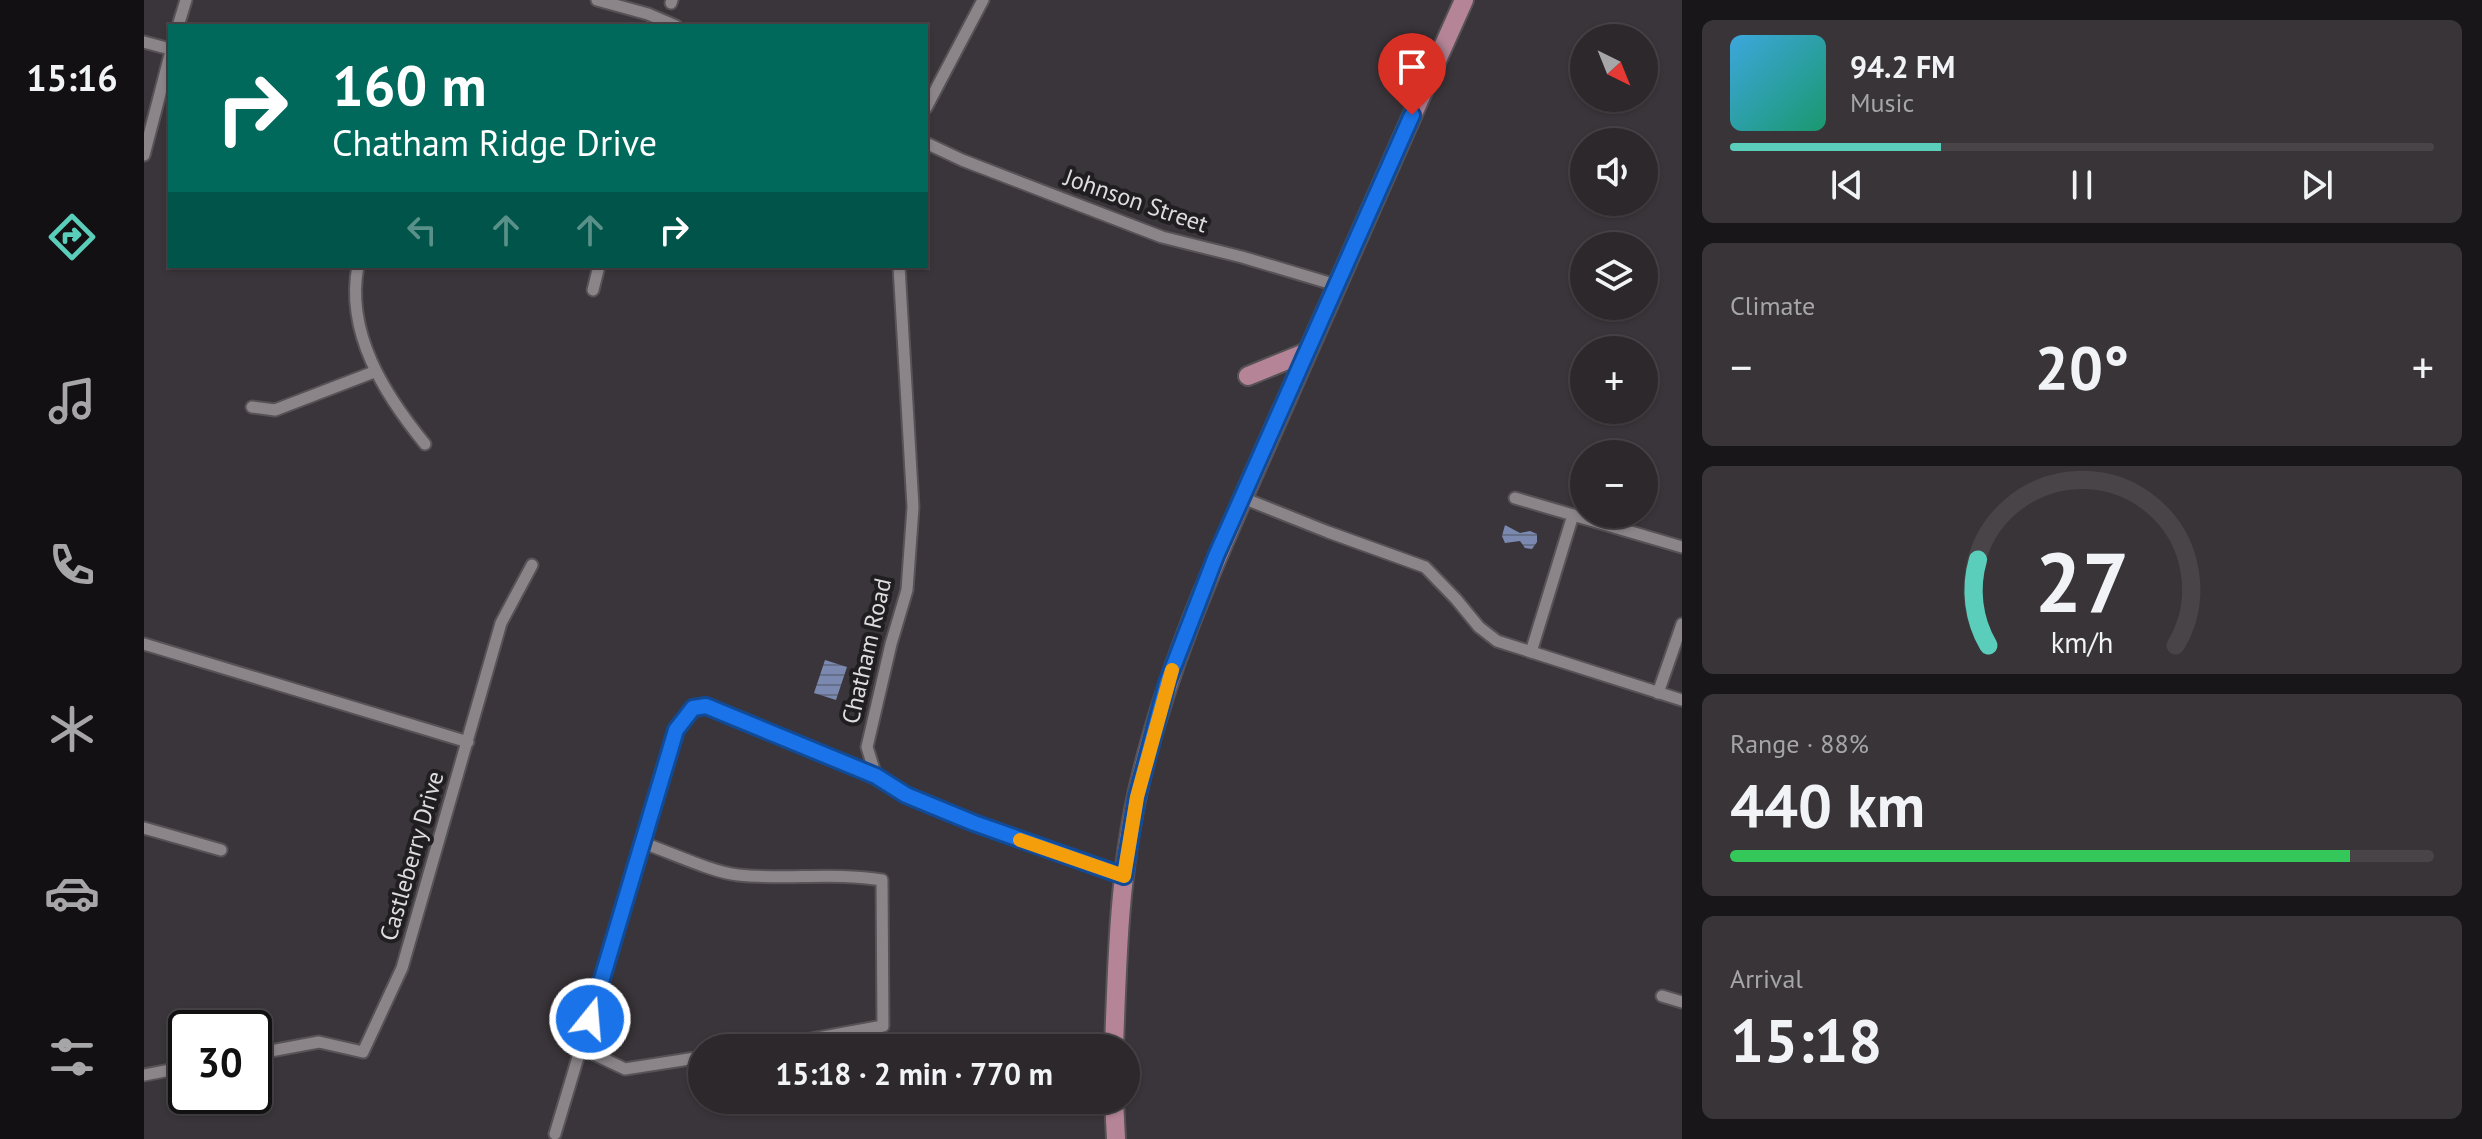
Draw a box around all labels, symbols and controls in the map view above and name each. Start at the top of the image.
north arrow [1570,24,1658,112]
map controls [1570,24,1658,528]
pin [1378,33,1446,115]
icon: arrive [1390,45,1434,89]
text: 94.2 FM [1850,47,1955,86]
text: 160 m [332,49,487,121]
text: 15:16 [26,54,118,101]
icon: right [200,56,304,160]
text: Music [1850,86,1914,119]
text: Chatham Ridge Drive [332,119,657,166]
button: sound [1570,128,1658,216]
street label: Johnson Street [1059,161,1212,240]
icon: previous [1825,163,1869,207]
icon: pause [2060,163,2104,207]
icon: next [2295,163,2339,207]
icon: left [400,208,444,252]
icon: ahead [484,208,528,252]
icon: ahead [568,208,612,252]
icon: right [652,208,696,252]
icon: directions [44,209,100,265]
button: layers [1570,232,1658,320]
text: Climate [1730,289,1815,322]
text: 20° [2035,328,2129,406]
button: + [1570,336,1658,424]
text: − [1730,338,1752,395]
text: + [2412,338,2434,395]
icon: music [44,373,100,429]
button: − [1570,440,1658,528]
text: 27 [2035,526,2129,634]
icon: phone [44,537,100,593]
street label: Chatham Road [835,575,898,727]
text: km/h [2051,624,2113,661]
icon: climate [44,701,100,757]
text: Range · 88% [1730,727,1869,760]
text: 440 km [1730,766,1925,844]
street label: Castleberry Drive [373,768,450,944]
icon: car [44,865,100,921]
text: Arrival [1730,962,1803,995]
position arrow [548,977,632,1061]
text: 15:18 [1730,1001,1882,1079]
speed limit sign: 30 [168,1010,272,1114]
icon: filters [44,1029,100,1085]
text: 15:18 · 2 min · 770 m [775,1054,1053,1093]

